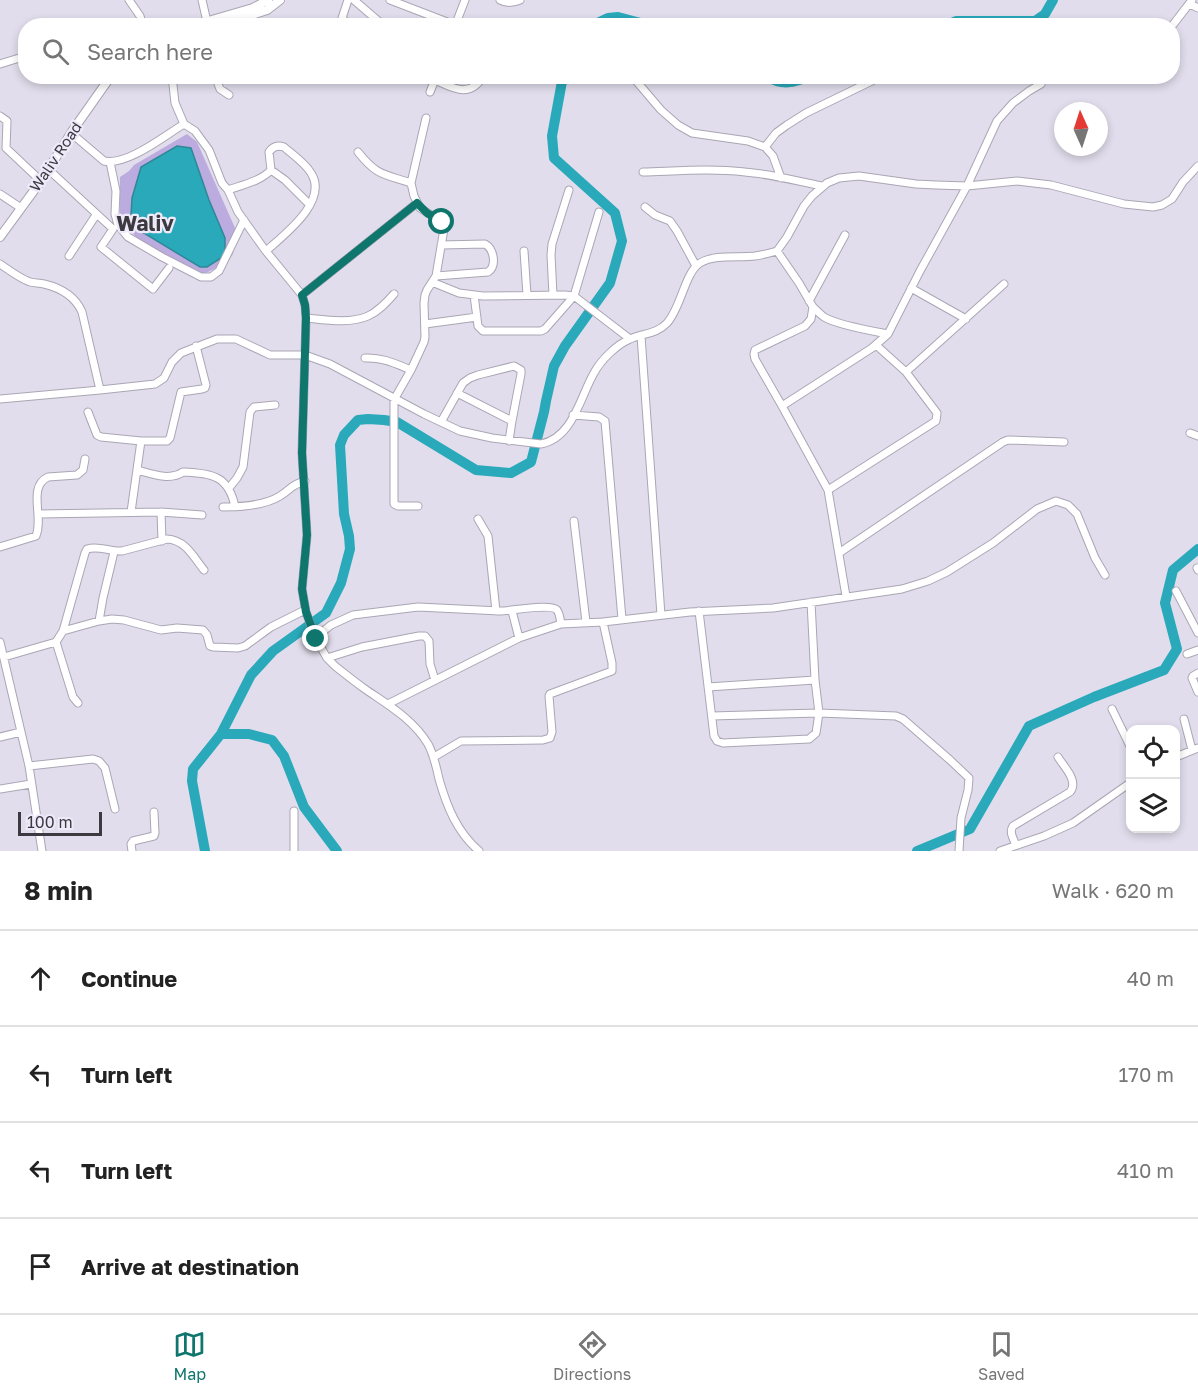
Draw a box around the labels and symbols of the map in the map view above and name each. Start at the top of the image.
north arrow [1054,102,1108,156]
street label: Waliv Road [25,118,85,195]
route start [428,208,454,234]
district label: Waliv [116,210,174,236]
route end [302,625,328,651]
scale bar [18,809,102,836]

